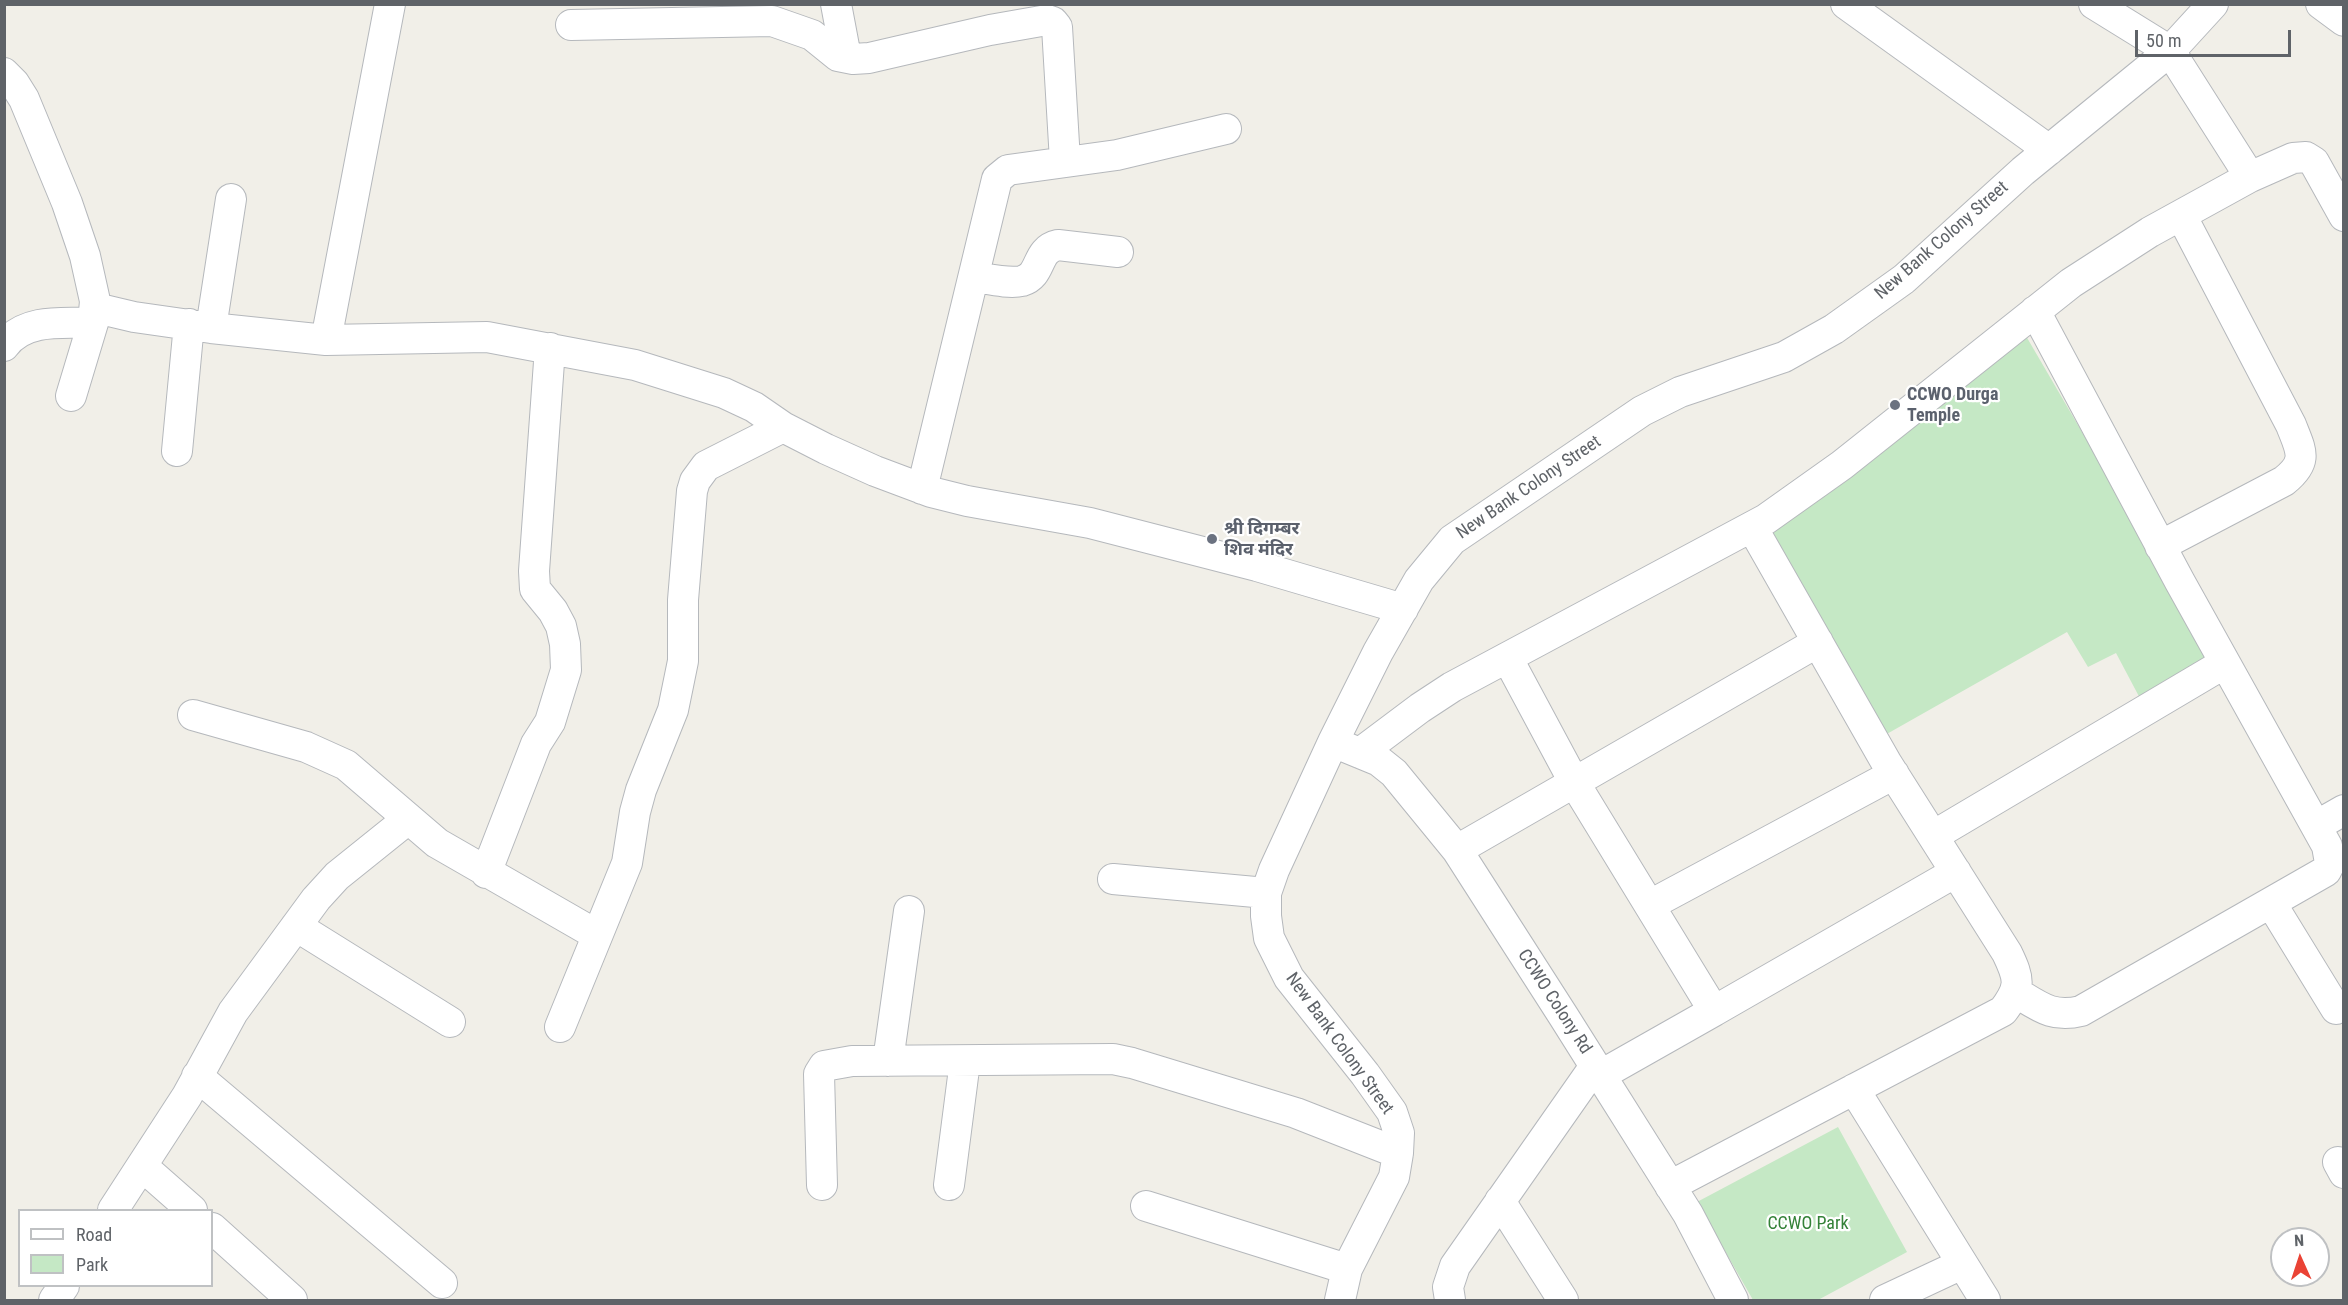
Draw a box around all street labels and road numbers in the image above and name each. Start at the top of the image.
street label: New Bank Colony Street [1871,177,2013,305]
street label: New Bank Colony Street [1453,432,1605,544]
street label: CCWO Colony Rd [1512,946,1596,1058]
street label: New Bank Colony Street [1280,969,1398,1119]

